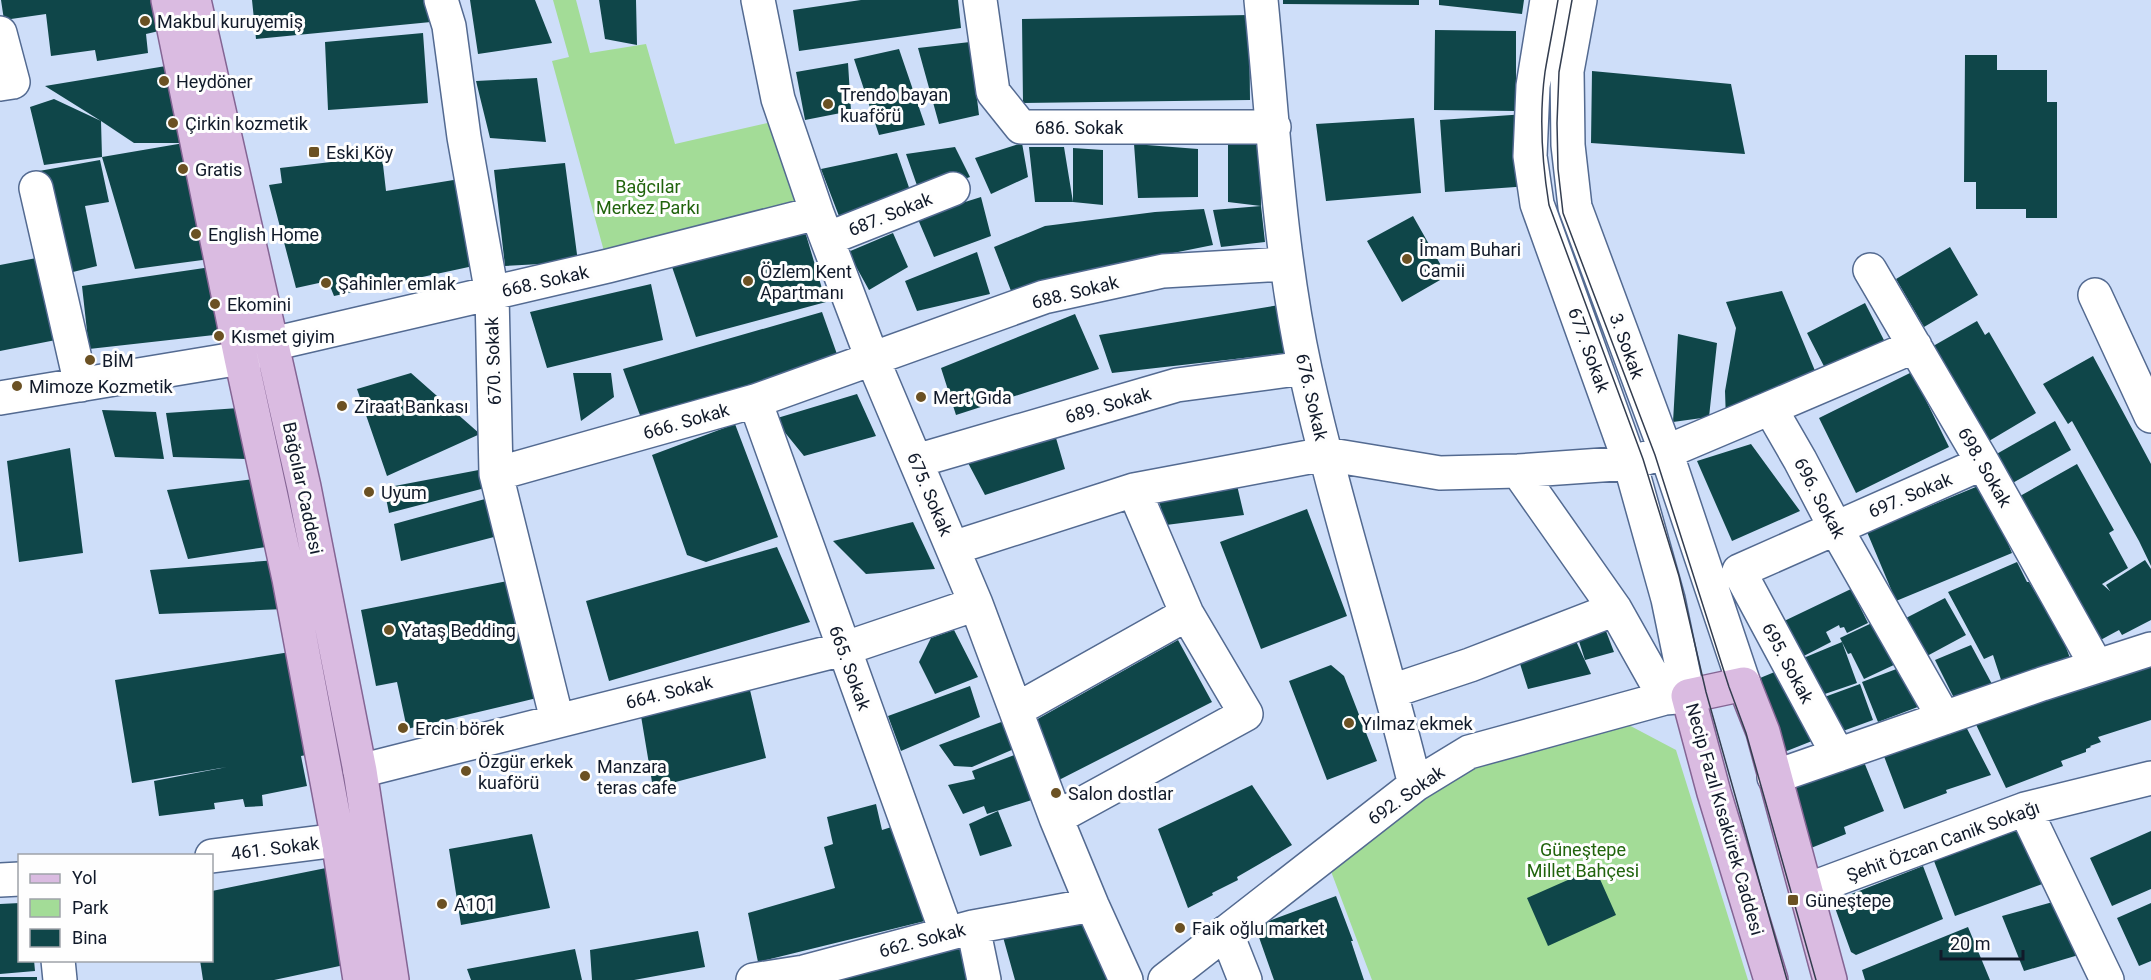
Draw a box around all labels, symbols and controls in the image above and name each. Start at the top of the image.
place label: Makbul kuruyemiş [157,11,303,32]
marker: Makbul kuruyemiş [138,14,152,28]
place label: Heydöner [176,71,253,92]
marker: Heydöner [157,74,171,88]
place label: Trendo bayan kuaförü [840,84,948,126]
marker: Trendo bayan kuaförü [821,97,835,111]
place label: Çirkin kozmetik [185,113,309,134]
marker: Çirkin kozmetik [166,116,180,130]
street label: 686. Sokak [1035,117,1124,138]
place label: Eski Köy [326,142,394,163]
marker: Eski Köy [307,145,321,159]
place label: Gratis [195,159,242,180]
marker: Gratis [176,162,190,176]
park label: Bağcılar Merkez Parkı [596,176,700,218]
street label: 687. Sokak [845,187,936,240]
place label: English Home [208,224,319,245]
marker: English Home [189,227,203,241]
place label: İmam Buhari Camii [1419,239,1521,281]
marker: İmam Buhari Camii [1400,252,1414,266]
street label: 668. Sokak [499,261,591,301]
place label: Özlem Kent Apartmanı [760,261,852,303]
street label: 688. Sokak [1029,271,1121,313]
place label: Şahinler emlak [338,273,457,294]
marker: Özlem Kent Apartmanı [741,274,755,288]
marker: Şahinler emlak [319,276,333,290]
place label: Ekomini [227,294,291,315]
marker: Ekomini [208,297,222,311]
street label: 677. Sokak [1564,305,1614,396]
street label: 3. Sokak [1605,310,1649,383]
street label: 670. Sokak [481,316,505,406]
place label: Kısmet giyim [231,326,335,347]
marker: Kısmet giyim [212,329,226,343]
place label: BİM [102,350,134,371]
street label: 676. Sokak [1292,351,1332,443]
marker: BİM [83,353,97,367]
place label: Mimoze Kozmetik [29,376,174,397]
marker: Mimoze Kozmetik [10,379,24,393]
street label: 689. Sokak [1063,382,1154,427]
place label: Mert Gıda [933,387,1012,408]
marker: Mert Gıda [914,390,928,404]
place label: Ziraat Bankası [354,396,468,417]
street label: 666. Sokak [641,398,732,443]
marker: Ziraat Bankası [335,399,349,413]
street label: Bağcılar Caddesi [279,420,327,556]
street label: 698. Sokak [1954,423,2017,511]
street label: 675. Sokak [903,449,957,540]
street label: 696. Sokak [1790,454,1850,543]
street label: 697. Sokak [1865,468,1956,522]
place label: Uyum [381,482,427,503]
marker: Uyum [362,485,376,499]
street label: 695. Sokak [1758,619,1818,708]
place label: Yataş Bedding [401,620,516,641]
marker: Yataş Bedding [382,623,396,637]
street label: 665. Sokak [825,623,875,714]
street label: 664. Sokak [623,671,715,713]
street label: Necip Fazıl Kısakürek Caddesi [1682,701,1768,937]
place label: Yılmaz ekmek [1361,713,1474,734]
marker: Yılmaz ekmek [1342,716,1356,730]
place label: Ercin börek [415,718,505,739]
marker: Ercin börek [396,721,410,735]
place label: Özgür erkek kuaförü [478,751,574,793]
place label: Manzara teras cafe [597,756,677,798]
street label: 692. Sokak [1364,761,1449,829]
marker: Özgür erkek kuaförü [459,764,473,778]
marker: Manzara teras cafe [578,769,592,783]
place label: Salon dostlar [1068,783,1173,804]
marker: Salon dostlar [1049,786,1063,800]
street label: Şehit Özcan Canik Sokağı [1844,796,2042,886]
street label: 461. Sokak [230,832,321,864]
park label: Güneştepe Millet Bahçesi [1527,839,1639,881]
legend [18,854,213,962]
text: Yol [72,867,97,888]
place label: Güneştepe [1805,890,1891,911]
marker: Güneştepe [1786,893,1800,907]
place label: A101 [454,894,496,915]
text: Park [72,897,109,918]
marker: A101 [435,897,449,911]
street label: 662. Sokak [877,918,968,962]
place label: Faik oğlu market [1192,918,1325,939]
marker: Faik oğlu market [1173,921,1187,935]
scale bar [1941,923,2024,961]
text: Bina [72,927,107,948]
text: 20 m [1950,933,1990,954]

